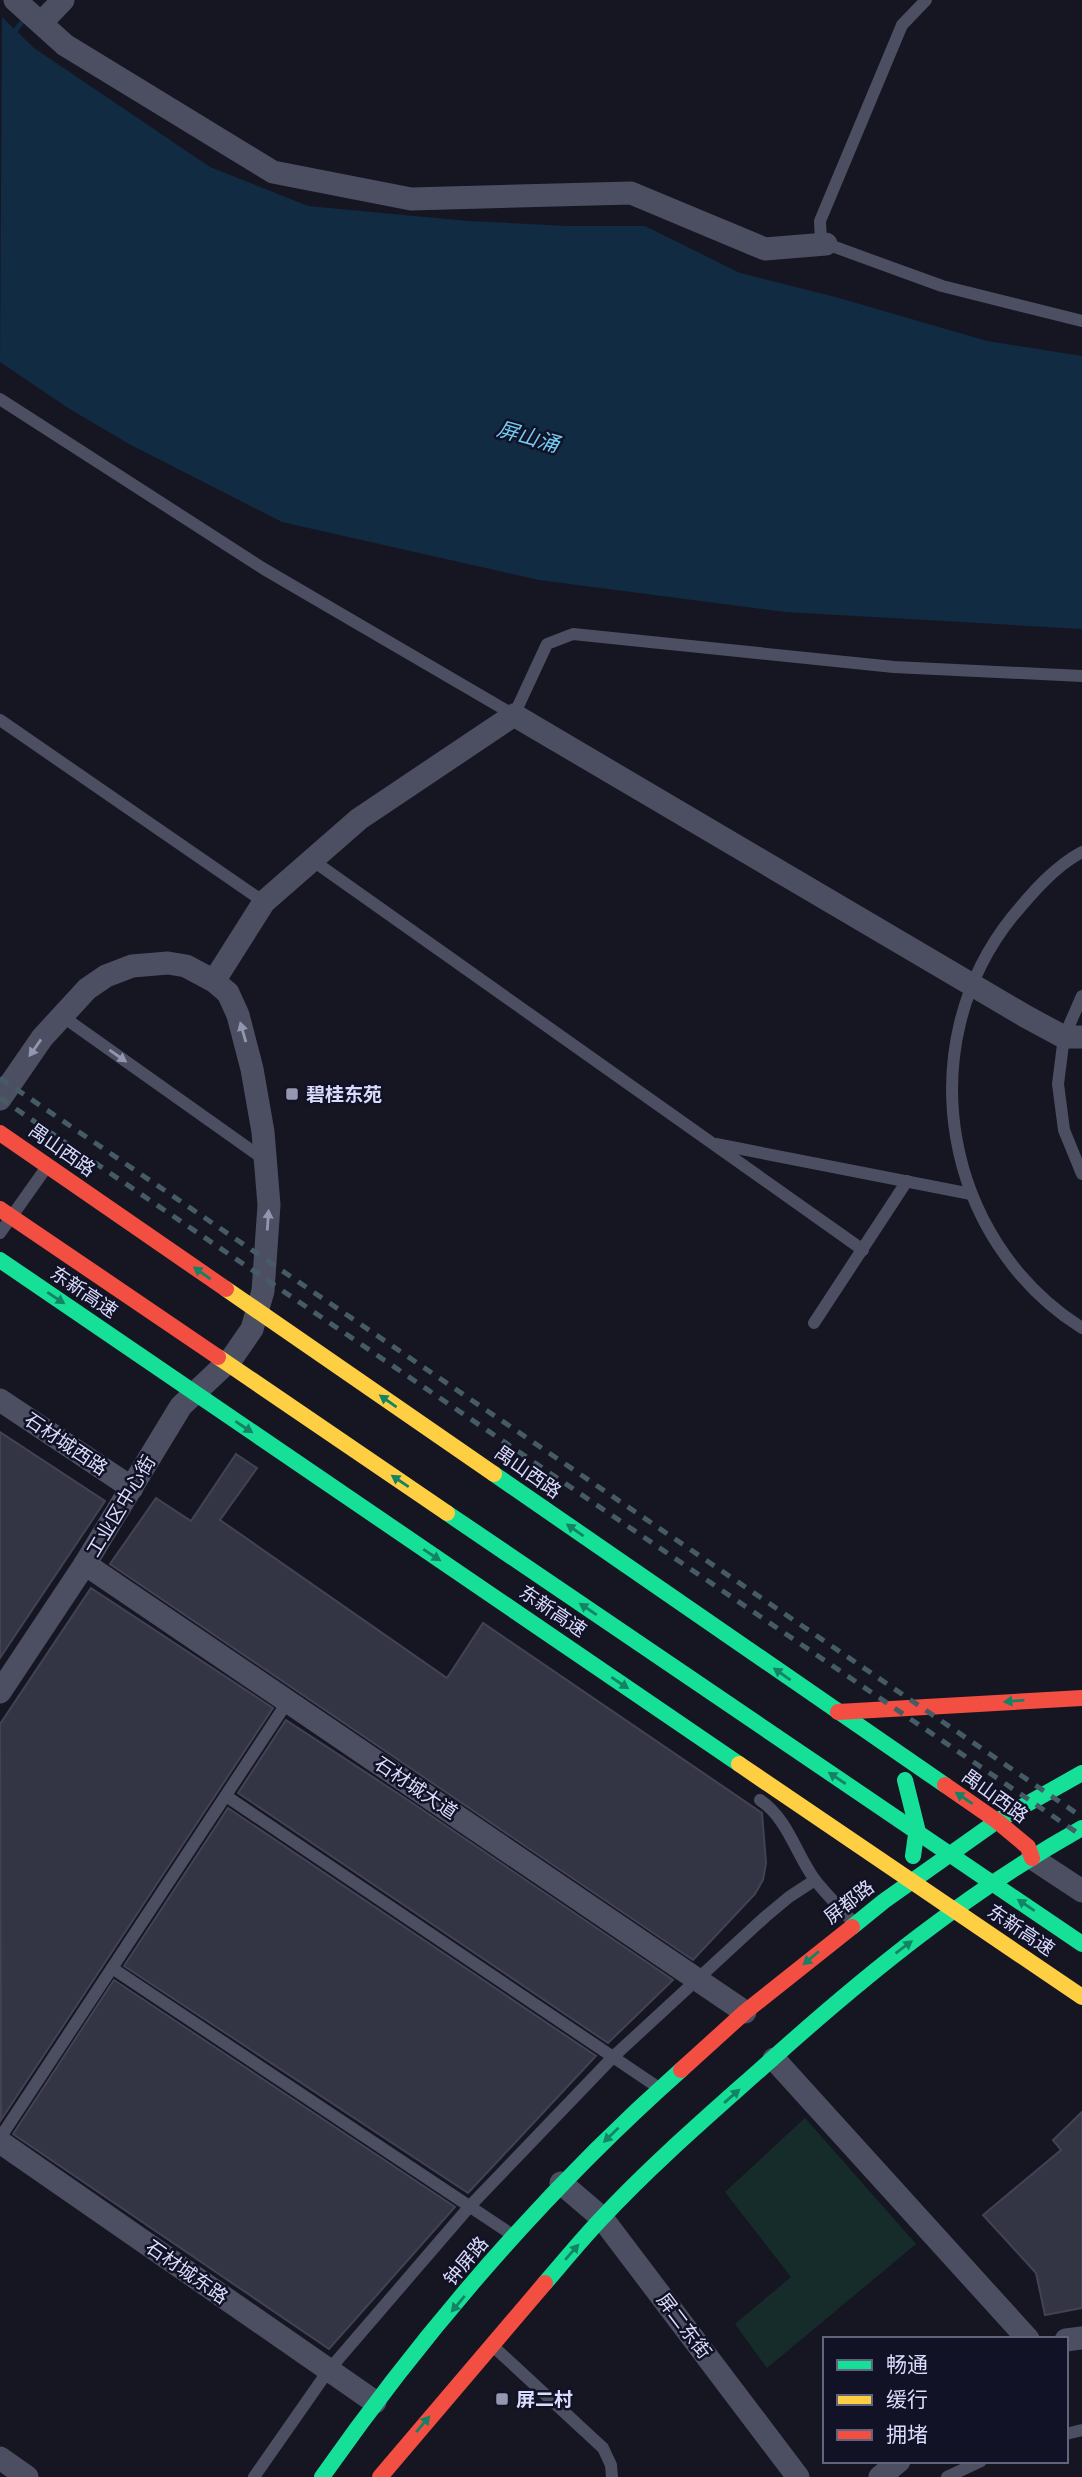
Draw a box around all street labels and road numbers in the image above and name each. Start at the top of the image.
street label: 禺山西路 [24,1119,100,1181]
street label: 东新高速 [46,1261,122,1323]
street label: 石材城西路 [20,1408,112,1480]
street label: 禺山西路 [490,1441,566,1503]
street label: 工业区中心街 [82,1451,160,1561]
street label: 东新高速 [515,1580,591,1642]
street label: 石材城大道 [370,1752,462,1824]
street label: 禺山西路 [957,1764,1033,1828]
street label: 屏都路 [819,1875,879,1929]
street label: 东新高速 [983,1899,1059,1961]
street label: 钟屏路 [439,2232,493,2290]
street label: 石材城东路 [141,2235,233,2309]
street label: 屏二东街 [652,2289,716,2363]

